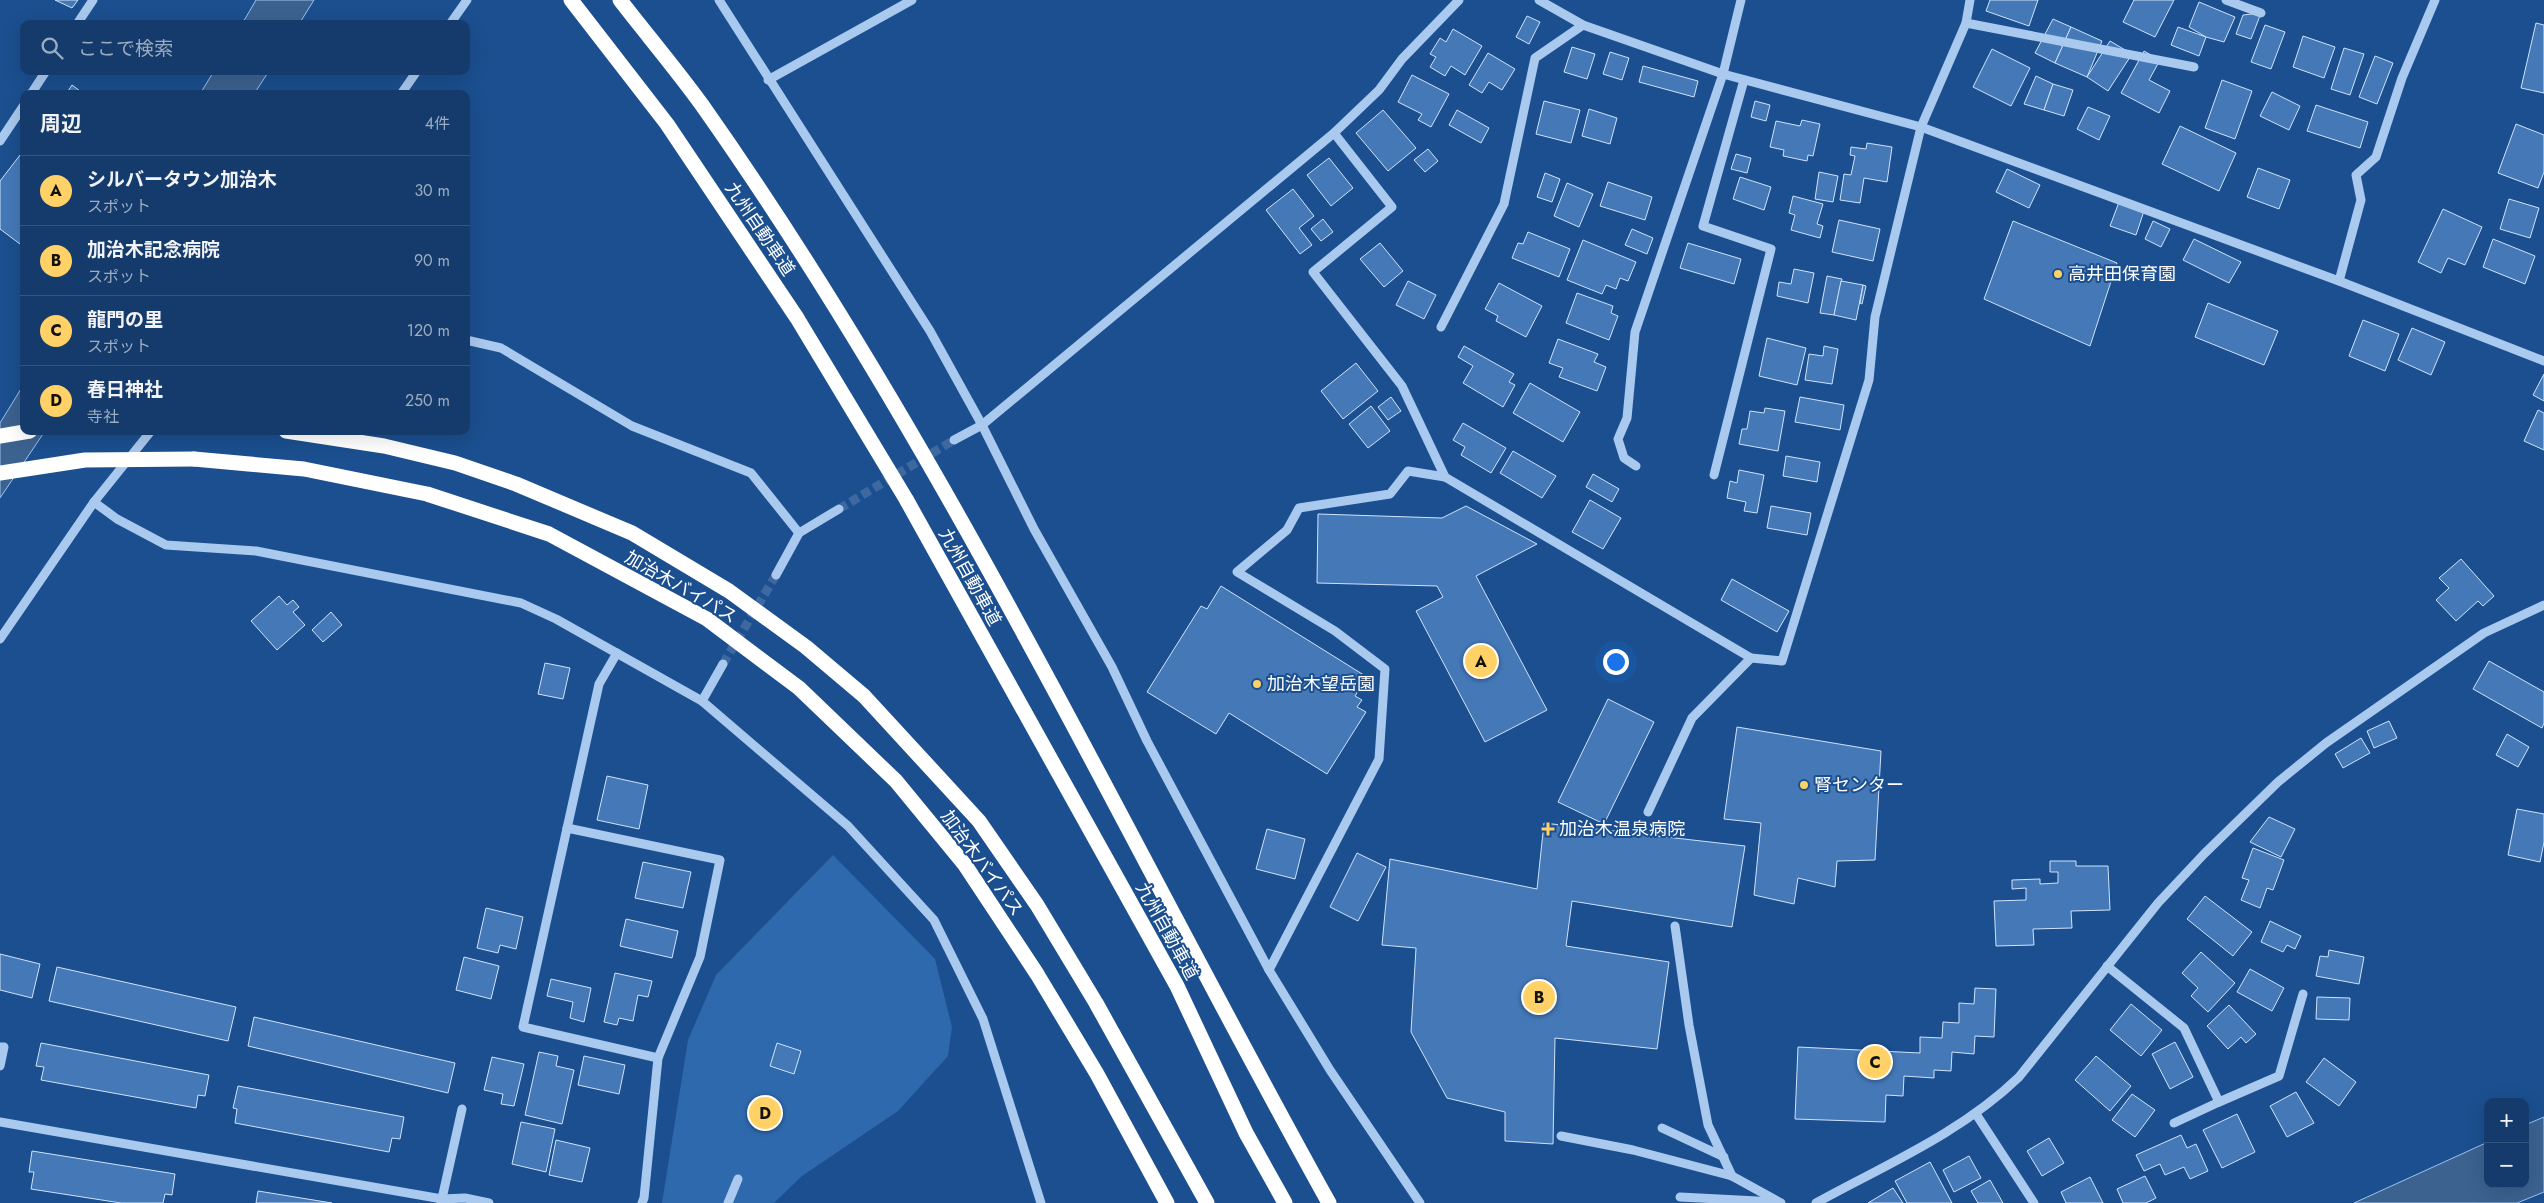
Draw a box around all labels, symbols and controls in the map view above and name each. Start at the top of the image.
search box [20,20,470,75]
icon: search [38,34,66,62]
text: ここで検索 [78,35,173,62]
text: 周辺 [40,109,82,139]
text: 4件 [425,112,450,135]
text: シルバータウン加治木 [87,166,277,193]
street label: 九州自動車道 [719,177,801,281]
text: A [50,179,62,202]
text: 30 m [414,179,450,202]
text: スポット [87,195,151,218]
text: 加治木記念病院 [87,236,220,263]
text: B [51,249,61,272]
text: 90 m [414,249,450,272]
place label: 高井田保育園 [2068,261,2176,287]
text: スポット [87,265,151,288]
marker: 高井田保育園 [2052,268,2064,280]
text: 龍門の里 [87,306,163,333]
text: C [50,319,62,342]
text: 120 m [407,319,450,342]
text: スポット [87,335,151,358]
text: 春日神社 [87,376,163,403]
text: D [50,389,62,412]
text: 250 m [405,389,450,412]
text: 寺社 [87,405,119,428]
street label: 九州自動車道 [932,523,1008,631]
street label: 加治木バイパス [620,544,742,630]
pin: A [1465,642,1497,680]
your location [1603,649,1629,675]
place label: 加治木望岳園 [1267,671,1375,697]
marker: 加治木望岳園 [1251,678,1263,690]
place label: 腎センター [1814,772,1904,798]
marker: 腎センター [1798,779,1810,791]
street label: 加治木バイパス [935,805,1029,921]
place label: 加治木温泉病院 [1559,816,1685,842]
marker: 加治木温泉病院 [1541,822,1555,836]
street label: 九州自動車道 [1129,877,1205,985]
pin: B [1523,978,1555,1016]
pin: C [1859,1043,1891,1081]
pin: D [749,1094,781,1132]
map controls [2484,1098,2529,1188]
button: + [2484,1098,2529,1143]
button: − [2484,1143,2529,1188]

